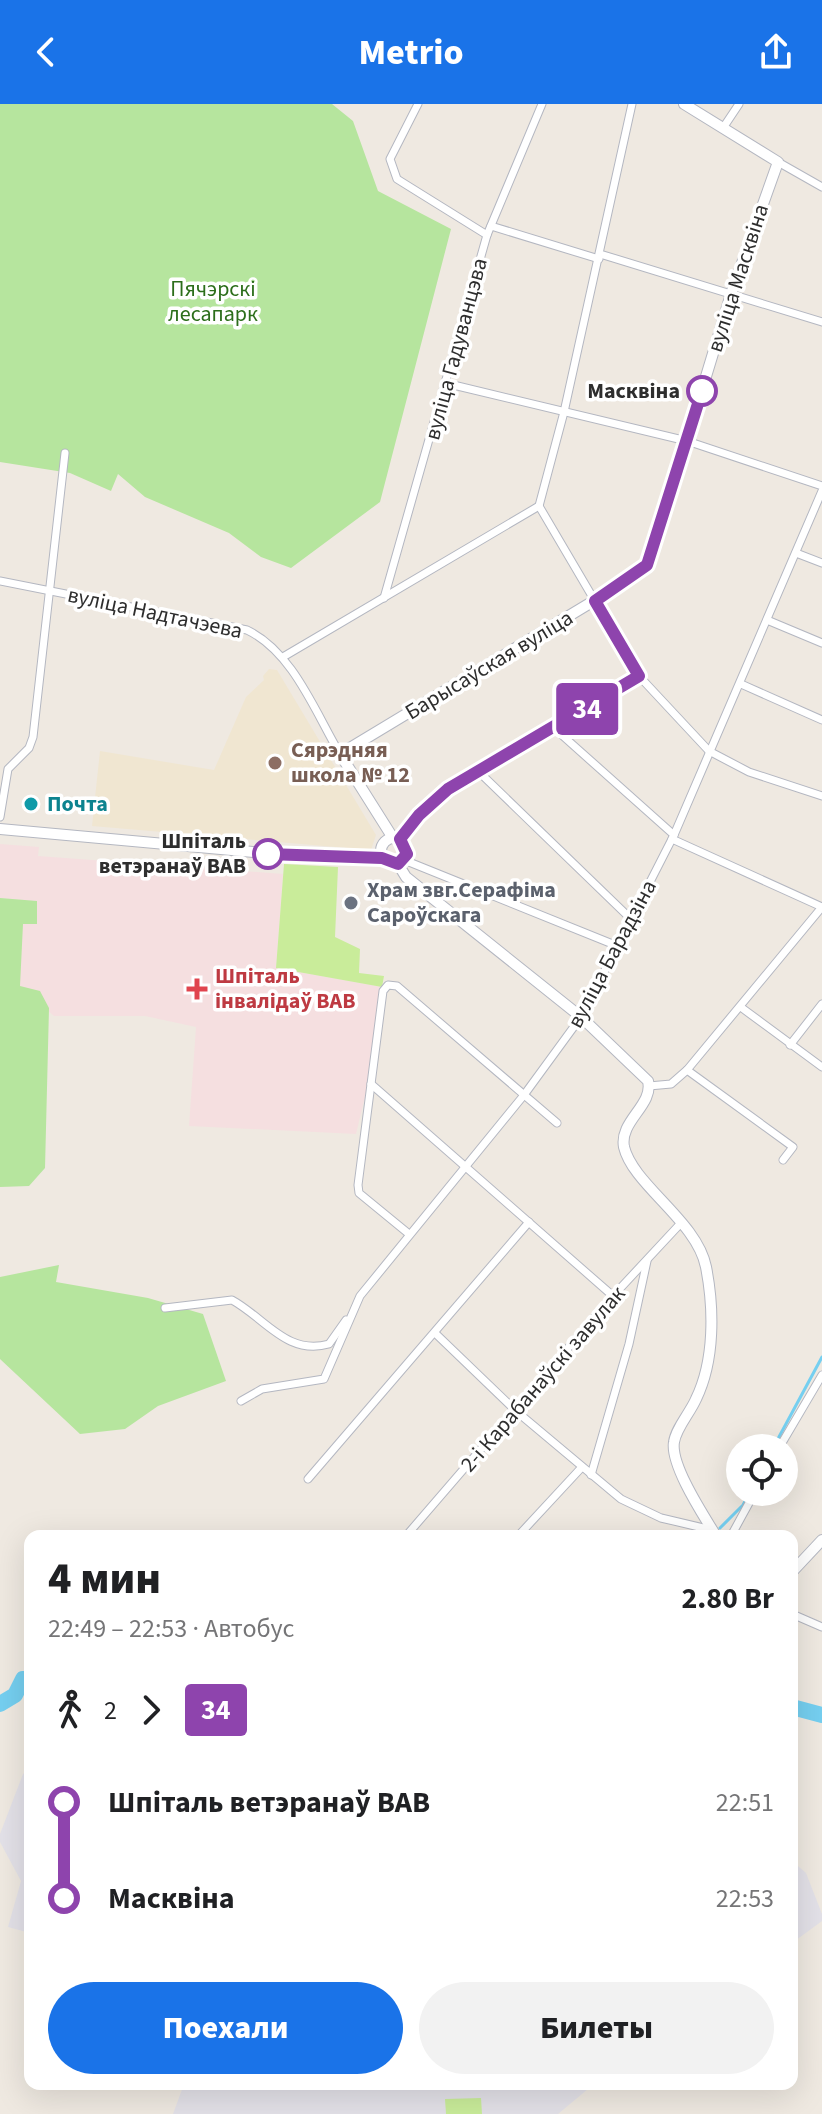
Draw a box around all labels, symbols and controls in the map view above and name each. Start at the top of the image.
text: Metrio [358,27,464,78]
icon: back [24,30,68,74]
icon: share [754,30,798,74]
street label: вуліца Масквіна [699,200,777,356]
street label: вуліца Гадуванцэва [416,254,496,444]
park label: Пячэрскі лесапарк [168,273,258,330]
place label: Масквіна [587,375,680,407]
marker: Масквіна [687,376,717,406]
street label: вуліца Надтачэева [65,579,245,647]
street label: Барысаўская вуліца [399,602,579,728]
line badge: 34 [551,683,623,735]
text: 34 [572,689,602,729]
place label: Сярэдняя школа № 12 [291,734,410,791]
marker: Сярэдняя школа № 12 [266,754,284,772]
place label: Почта [47,788,108,820]
marker: Почта [22,795,40,813]
place label: Шпіталь ветэранаў ВАВ [99,825,246,882]
marker: Шпіталь ветэранаў ВАВ [253,839,283,869]
place label: Храм звг.Серафіма Сароўскага [367,874,556,931]
street label: вуліца Барадзіна [559,874,665,1034]
marker: Храм звг.Серафіма Сароўскага [342,894,360,912]
place label: Шпіталь інвалідаў ВАВ [215,960,355,1017]
marker: Шпіталь інвалідаў ВАВ [186,978,208,1000]
street label: 2-і Карабанаўскі завулак [453,1279,633,1479]
map controls [726,1434,798,1506]
button: locate [726,1434,798,1506]
text: 4 мин [48,1548,161,1611]
text: 2.80 Br [681,1577,774,1620]
text: 22:49 – 22:53 · Автобус [48,1610,294,1647]
icon: walk [48,1688,92,1732]
icon: forward [129,1688,173,1732]
text: 34 [201,1690,231,1730]
text: 2 [104,1692,117,1729]
text: Шпіталь ветэранаў ВАВ [108,1781,430,1824]
text: 22:51 [716,1784,774,1821]
text: Масквіна [108,1877,235,1920]
text: 22:53 [716,1880,774,1917]
button: Поехали [48,1982,403,2074]
button: Билеты [419,1982,774,2074]

